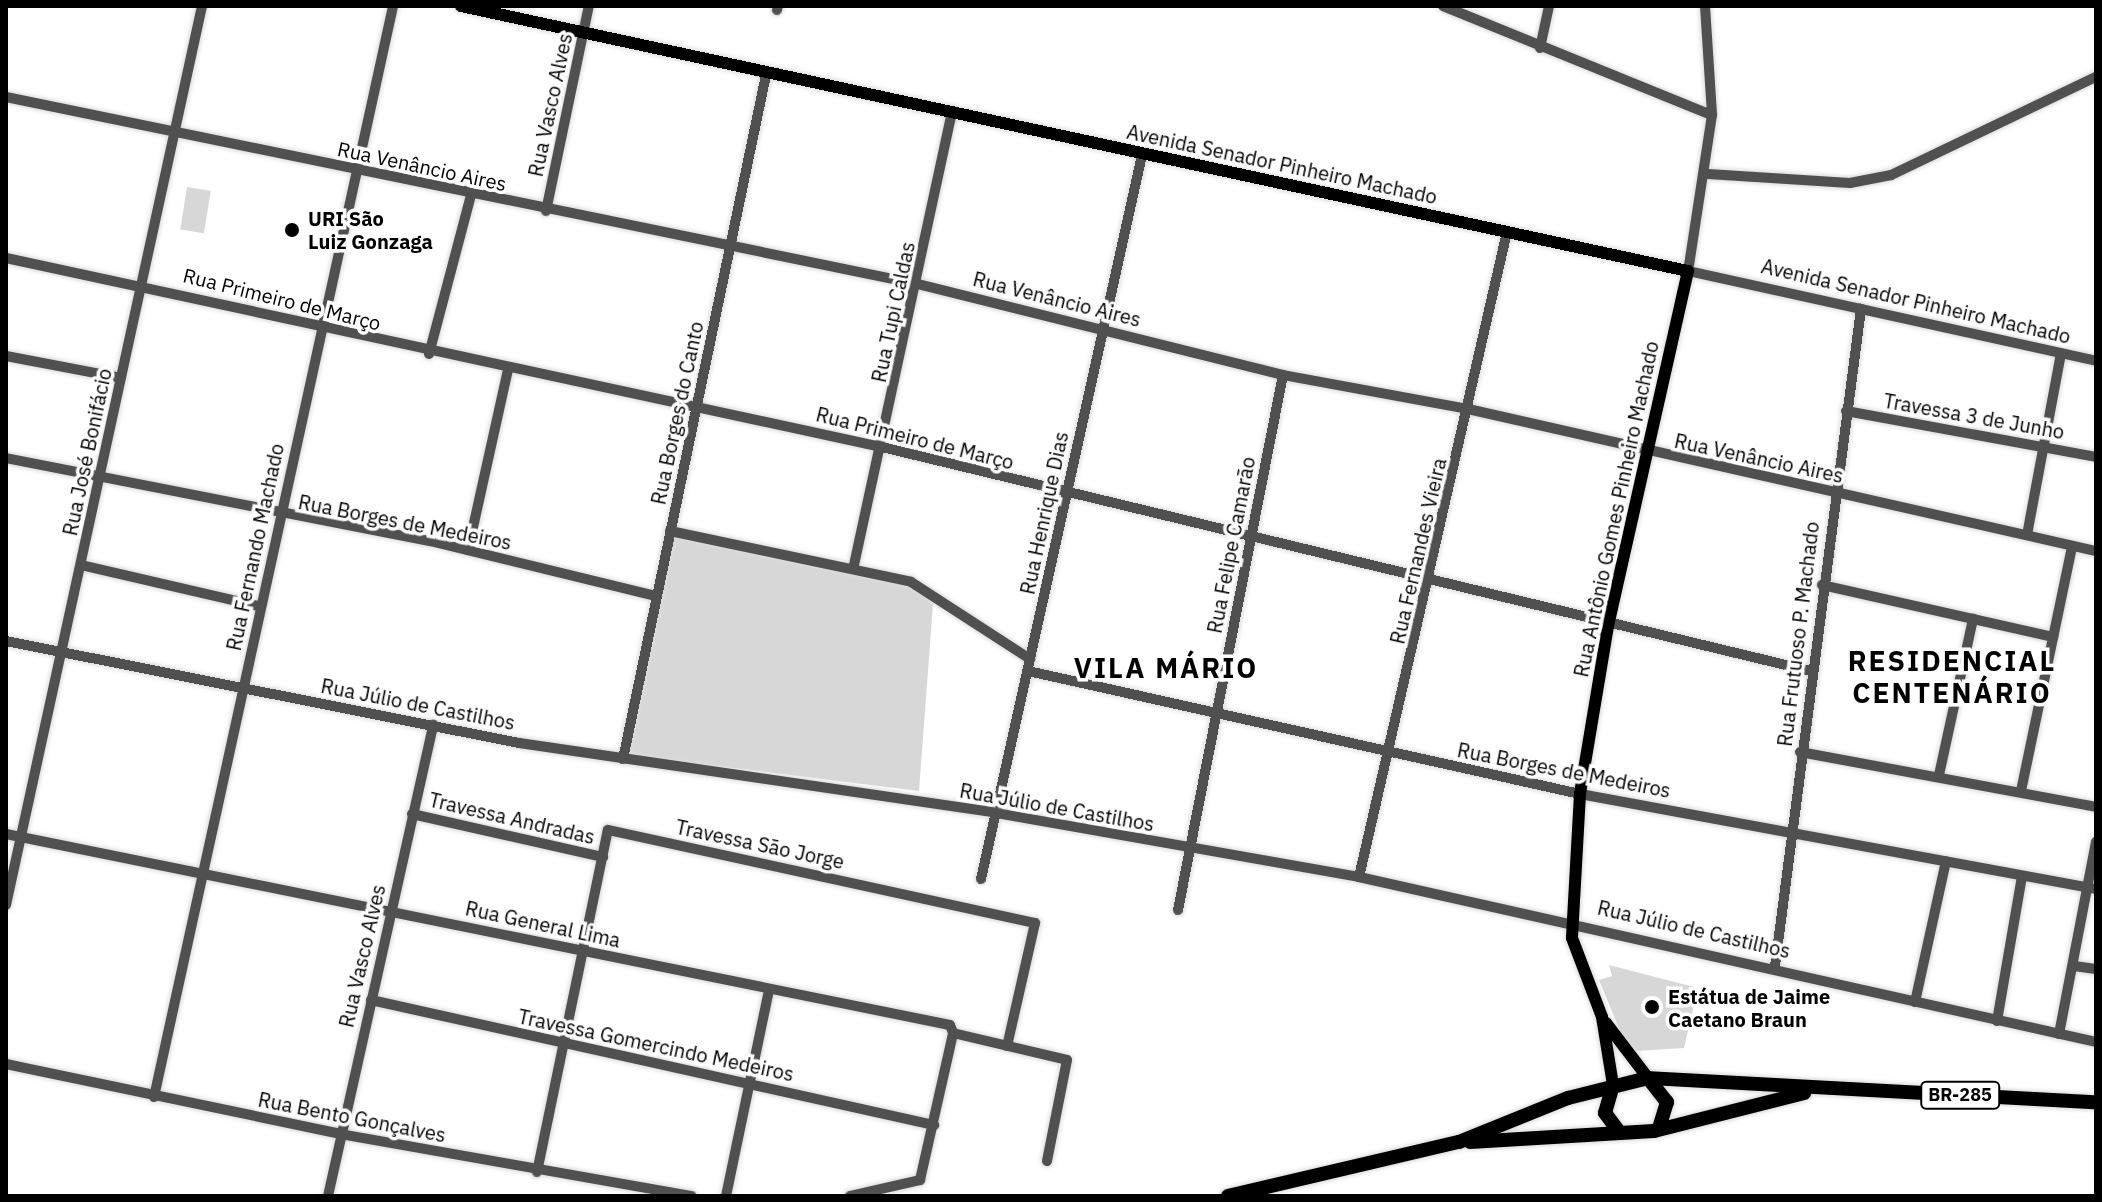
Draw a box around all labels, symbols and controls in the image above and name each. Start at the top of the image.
street label: Rua Vasco Alves [523,31,577,179]
street label: Avenida Senador Pinheiro Machado [1125,119,1439,209]
street label: Rua Venâncio Aires [335,136,509,196]
place label: URI São Luiz Gonzaga [308,206,433,253]
marker: URI São Luiz Gonzaga [283,221,301,239]
street label: Rua Tupi Caldas [866,239,920,385]
street label: Avenida Senador Pinheiro Machado [1759,254,2073,348]
street label: Rua Primeiro de Março [181,263,383,335]
street label: Rua Venâncio Aires [971,267,1143,331]
street label: Rua Borges do Canto [646,319,708,507]
street label: Rua Antônio Gomes Pinheiro Machado [1569,339,1663,679]
street label: Rua José Bonifácio [58,366,116,538]
street label: Travessa 3 de Junho [1882,388,2066,444]
street label: Rua Primeiro de Março [814,402,1016,474]
street label: Rua Venâncio Aires [1672,428,1846,488]
street label: Rua Henrique Dias [1015,429,1073,597]
street label: Rua Fernando Machado [221,441,289,653]
street label: Rua Felipe Camarão [1202,455,1260,635]
street label: Rua Fernandes Vieira [1385,456,1451,646]
street label: Rua Borges de Medeiros [296,490,514,554]
street label: Rua Frutuoso P. Machado [1772,520,1824,748]
district label: RESIDENCIAL CENTENÁRIO [1848,644,2056,710]
district label: VILA MÁRIO [1074,651,1258,685]
street label: Rua Júlio de Castilhos [319,673,517,735]
street label: Rua Borges de Medeiros [1455,738,1673,802]
street label: Rua Júlio de Castilhos [958,778,1156,836]
street label: Travessa Andradas [427,787,597,849]
street label: Travessa São Jorge [674,814,846,874]
street label: Rua Vasco Alves [334,882,390,1030]
street label: Rua Júlio de Castilhos [1595,895,1793,963]
street label: Rua General Lima [463,896,623,952]
place label: Estátua de Jaime Caetano Braun [1668,984,1830,1031]
marker: Estátua de Jaime Caetano Braun [1643,998,1661,1016]
street label: Travessa Gomercindo Medeiros [516,1004,796,1086]
road number: BR-285 [1920,1081,2000,1109]
street label: Rua Bento Gonçalves [256,1087,448,1147]

